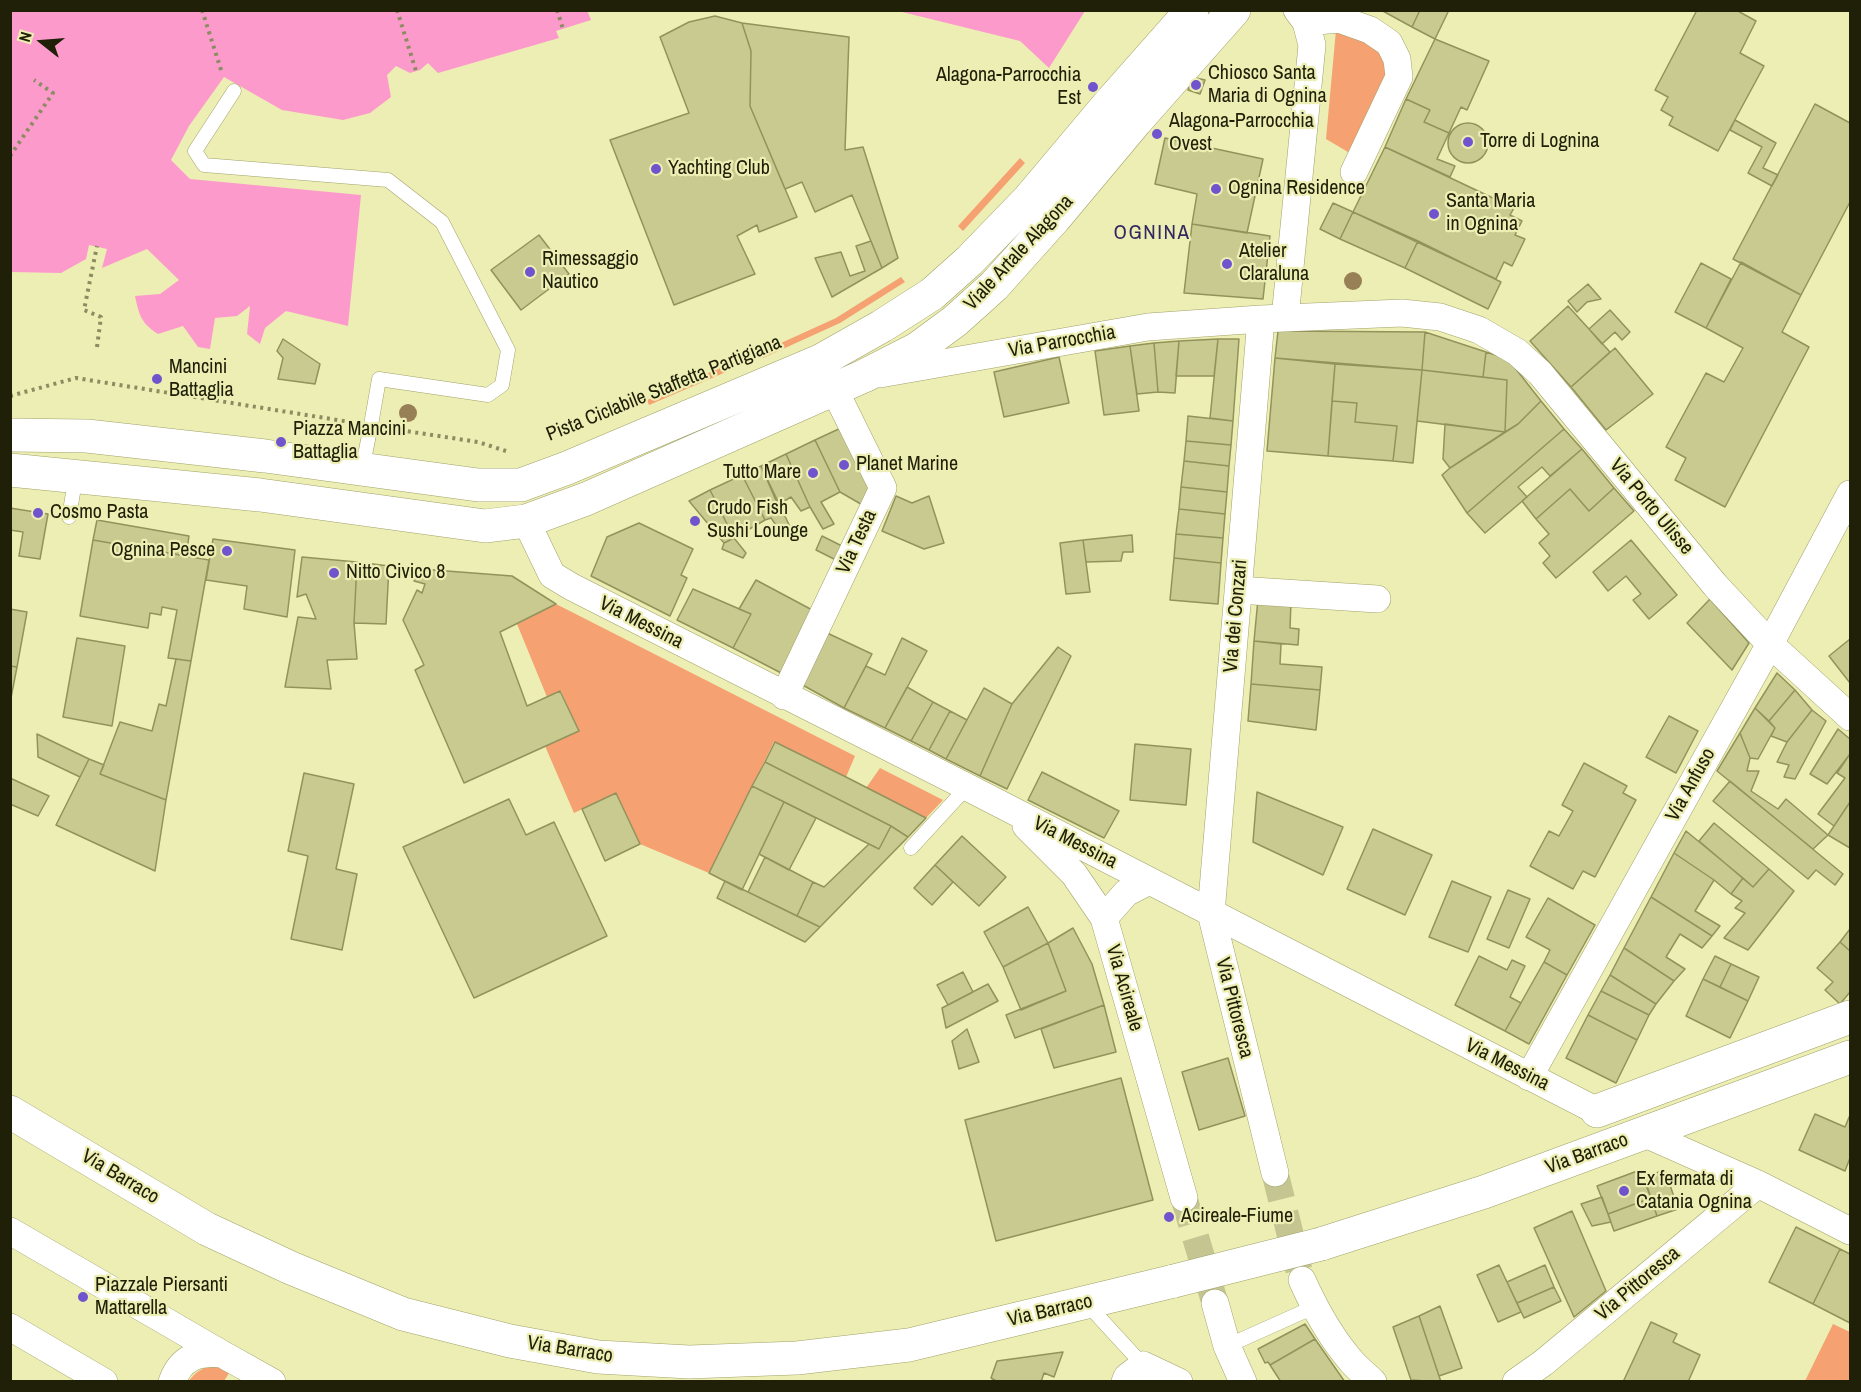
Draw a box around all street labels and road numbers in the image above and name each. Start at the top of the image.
street label: Viale Artale Alagona [959,190,1079,316]
street label: Via Parrocchia [1007,321,1117,363]
street label: Pista Ciclabile Staffetta Partigiana [543,331,785,447]
street label: Via Porto Ulisse [1604,454,1698,560]
street label: Via Testa [832,506,882,578]
street label: Via dei Conzari [1219,558,1253,674]
street label: Via Messina [595,592,687,654]
street label: Via Anfuso [1661,744,1721,826]
street label: Via Messina [1029,812,1121,874]
street label: Via Acireale [1100,942,1148,1034]
street label: Via Pittoresca [1210,955,1258,1061]
street label: Via Messina [1461,1034,1553,1096]
street label: Via Barraco [1542,1128,1632,1180]
street label: Via Barraco [77,1144,163,1210]
street label: Via Pittoresca [1591,1242,1685,1326]
street label: Via Barraco [1005,1290,1095,1332]
street label: Via Barraco [525,1331,615,1369]

